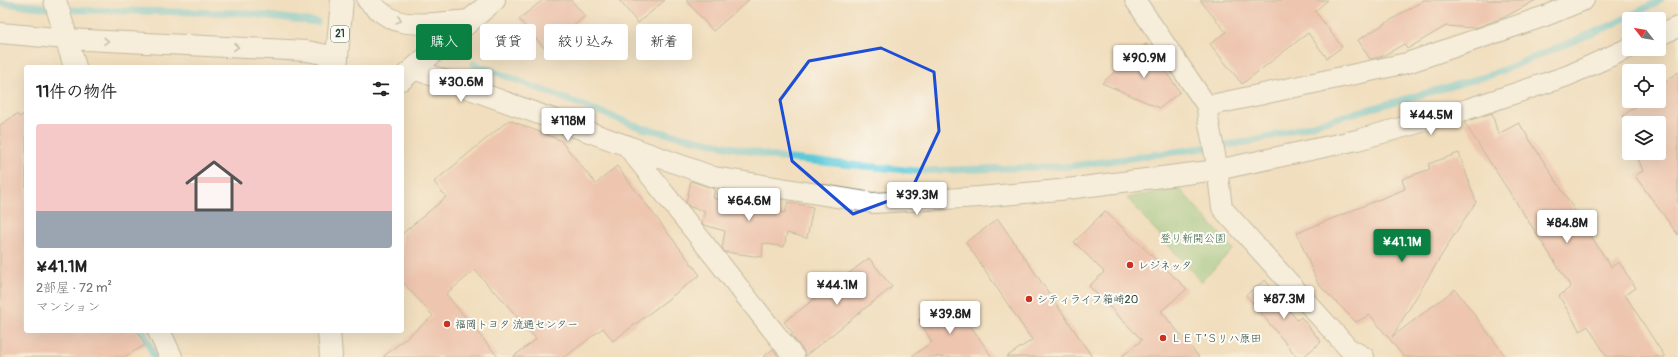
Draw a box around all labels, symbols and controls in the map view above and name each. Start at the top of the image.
north arrow [1622,12,1666,56]
map controls [1622,12,1666,160]
one-way arrow [396,16,403,24]
chip: 購入 [416,24,472,60]
chip: 賃貸 [480,24,536,60]
chip: 絞り込み [544,24,628,60]
chip: 新着 [636,24,692,60]
road number: 21 [331,26,349,42]
one-way arrow [103,36,109,45]
one-way arrow [233,43,239,51]
pin: ¥90.9M [1111,45,1177,79]
text: ¥90.9M [1122,50,1166,66]
button: locate [1622,64,1666,108]
pin: ¥30.6M [428,69,494,103]
text: ¥30.6M [439,74,483,90]
icon: filters [370,78,392,100]
text: 11件の物件 [36,81,117,102]
pin: ¥44.5M [1398,102,1464,136]
text: ¥44.5M [1409,107,1453,123]
pin: ¥118M [540,108,596,142]
text: ¥118M [550,113,586,129]
button: layers [1622,116,1666,160]
icon: home [178,150,250,222]
pin: ¥39.3M [884,182,950,216]
text: ¥39.3M [896,187,938,203]
pin: ¥64.6M [716,188,782,222]
text: ¥64.6M [727,193,771,209]
pin: ¥84.8M [1534,210,1600,244]
text: ¥84.8M [1546,215,1588,231]
pin: ¥41.1M [1369,229,1435,263]
park label: 登り新開公園 [1160,232,1226,245]
text: ¥41.1M [1383,234,1421,250]
text: ¥41.1M [36,256,87,277]
place label: レジネッタ [1138,259,1192,272]
marker: レジネッタ [1125,260,1135,270]
pin: ¥44.1M [804,272,870,306]
text: ¥44.1M [816,277,858,293]
text: 2部屋 · 72 m² [36,280,112,296]
pin: ¥87.3M [1251,286,1317,320]
text: ¥87.3M [1263,291,1305,307]
place label: シティライフ箱崎20 [1037,293,1138,306]
marker: シティライフ箱崎20 [1024,294,1034,304]
text: マンション [36,299,100,315]
pin: ¥39.8M [917,301,983,335]
text: ¥39.8M [929,306,971,322]
place label: 福岡トヨタ 流通センター [455,318,578,331]
marker: 福岡トヨタ 流通センター [442,319,452,329]
place label: ＬＥＴ’Ｓリハ原田 [1171,332,1262,345]
marker: ＬＥＴ’Ｓリハ原田 [1158,333,1168,343]

